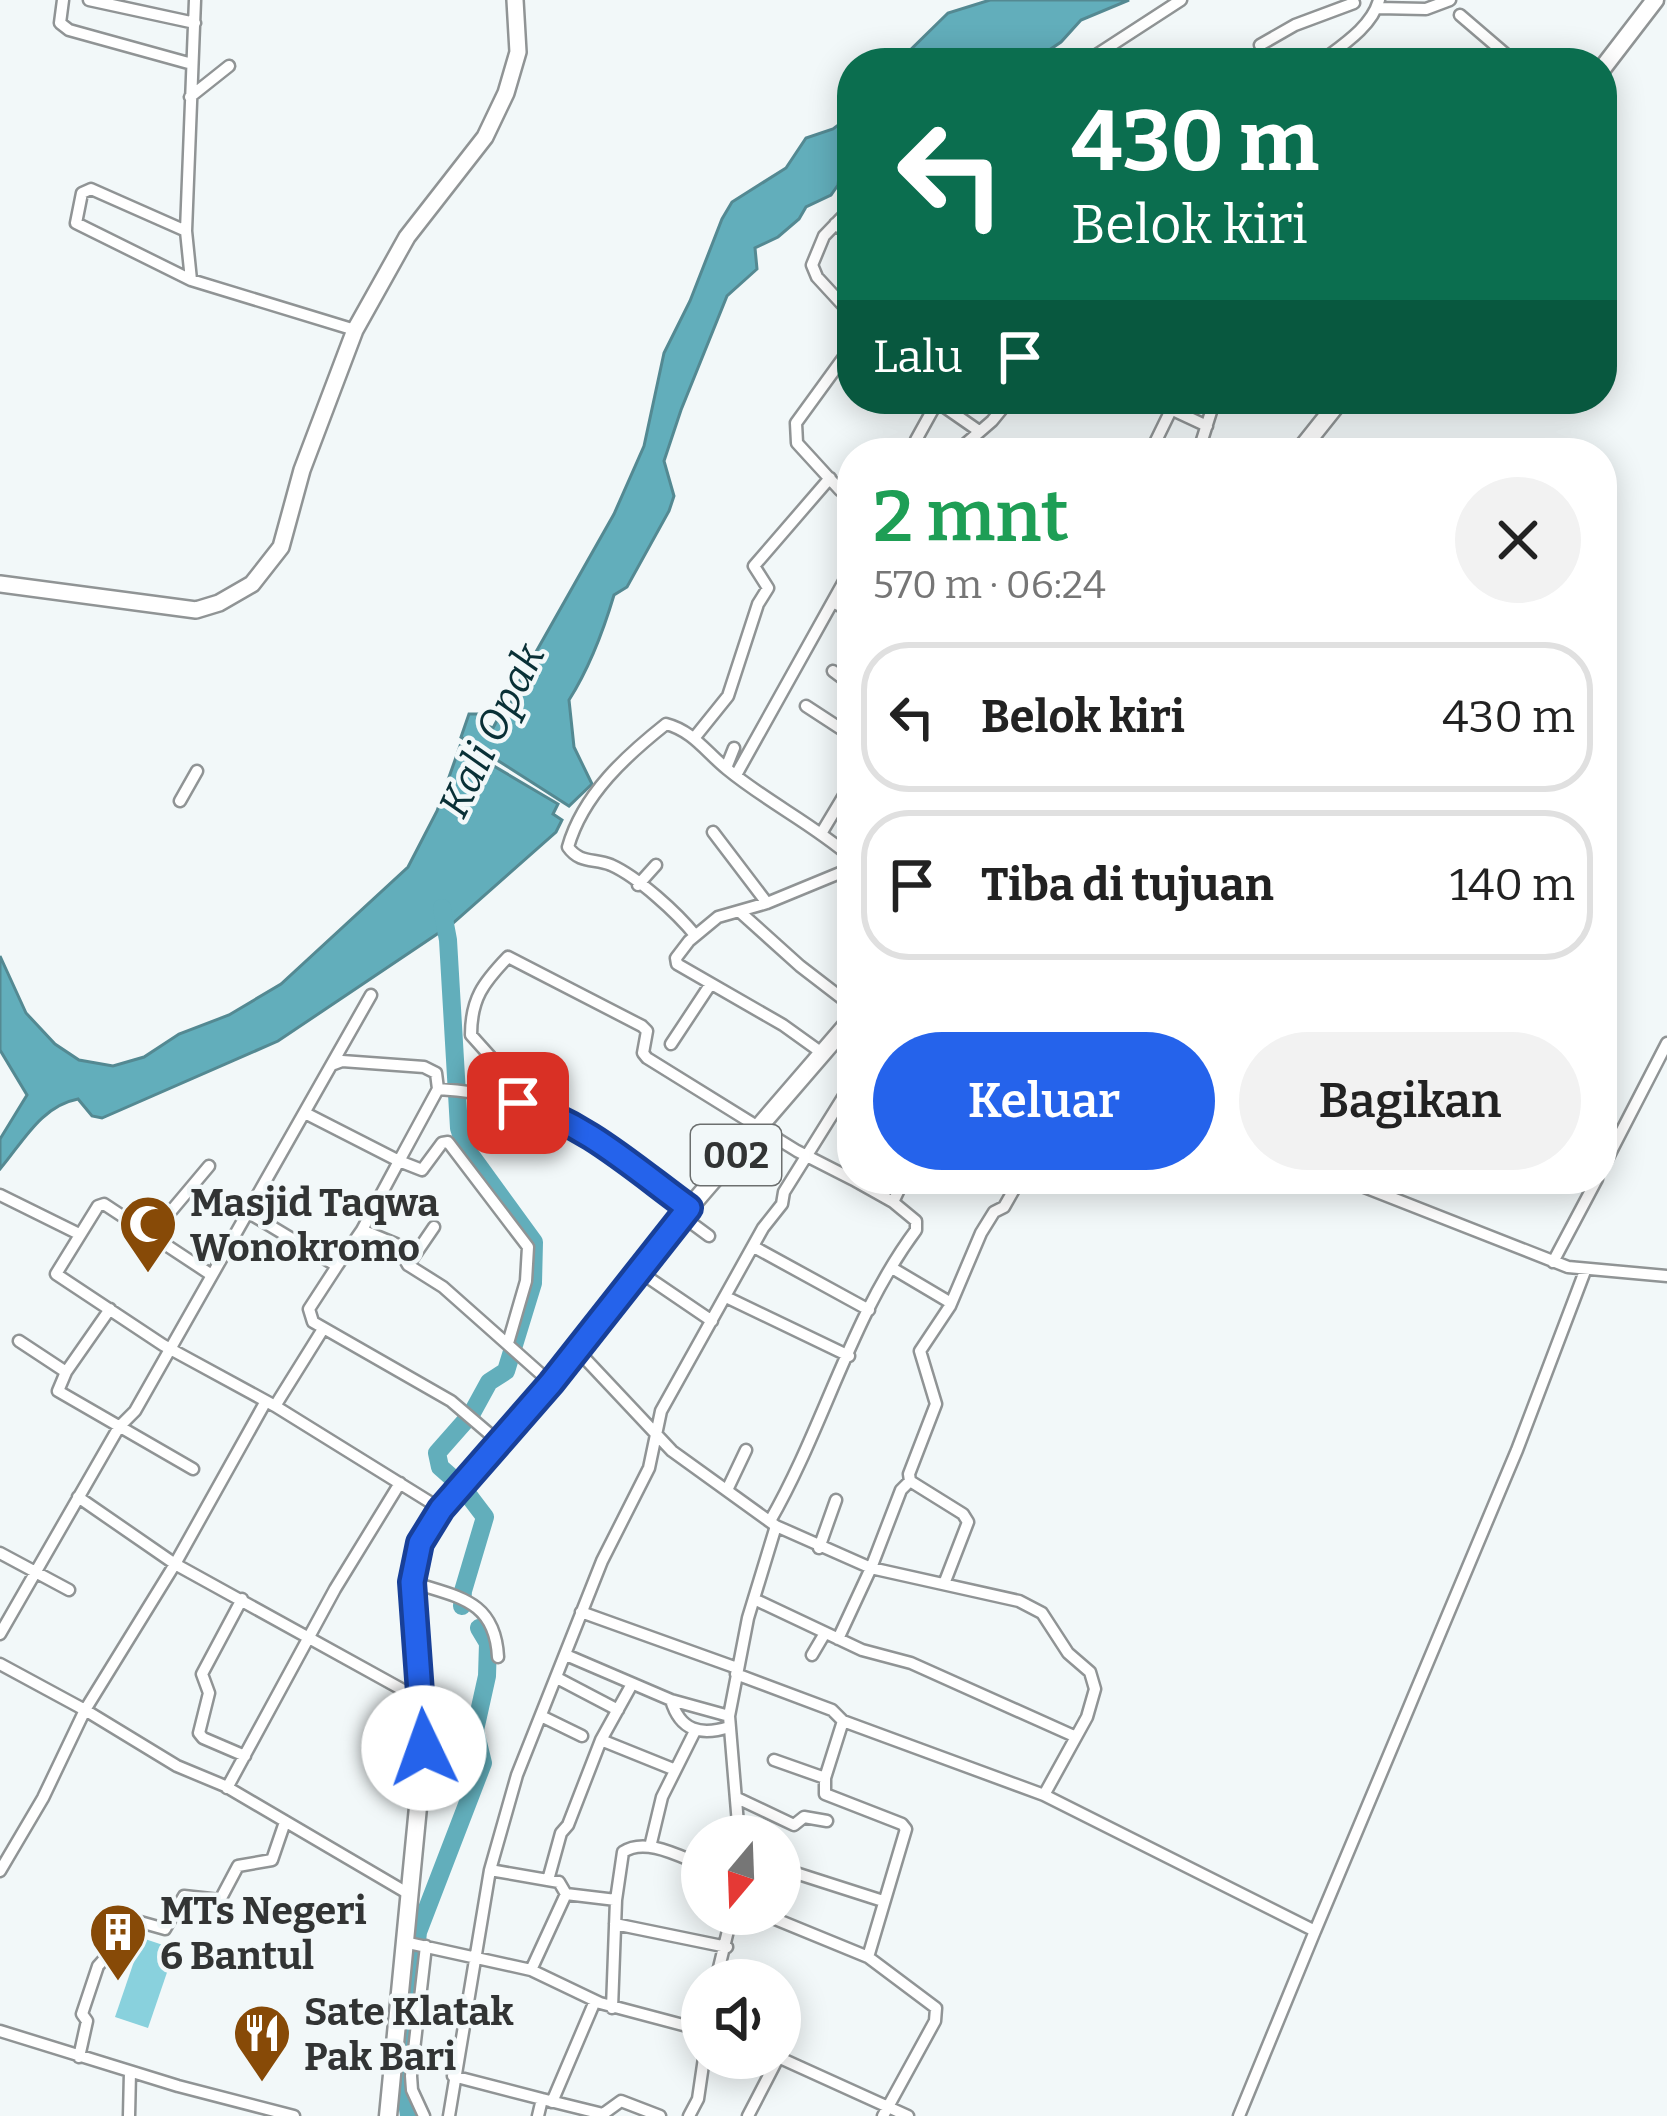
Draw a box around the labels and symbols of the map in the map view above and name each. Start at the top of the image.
water label: Kali Opak [429,635,555,825]
pin [467,1052,569,1154]
road number: 002 [691,1125,781,1185]
place label: Masjid Taqwa Wonokromo [190,1180,439,1271]
mosque icon: Masjid Taqwa Wonokromo [117,1193,179,1275]
position arrow [361,1685,487,1811]
north arrow [681,1815,801,1935]
place label: MTs Negeri 6 Bantul [160,1888,367,1979]
building icon: MTs Negeri 6 Bantul [87,1901,149,1983]
place label: Sate Klatak Pak Bari [304,1989,514,2080]
restaurant icon: Sate Klatak Pak Bari [231,2002,293,2084]

